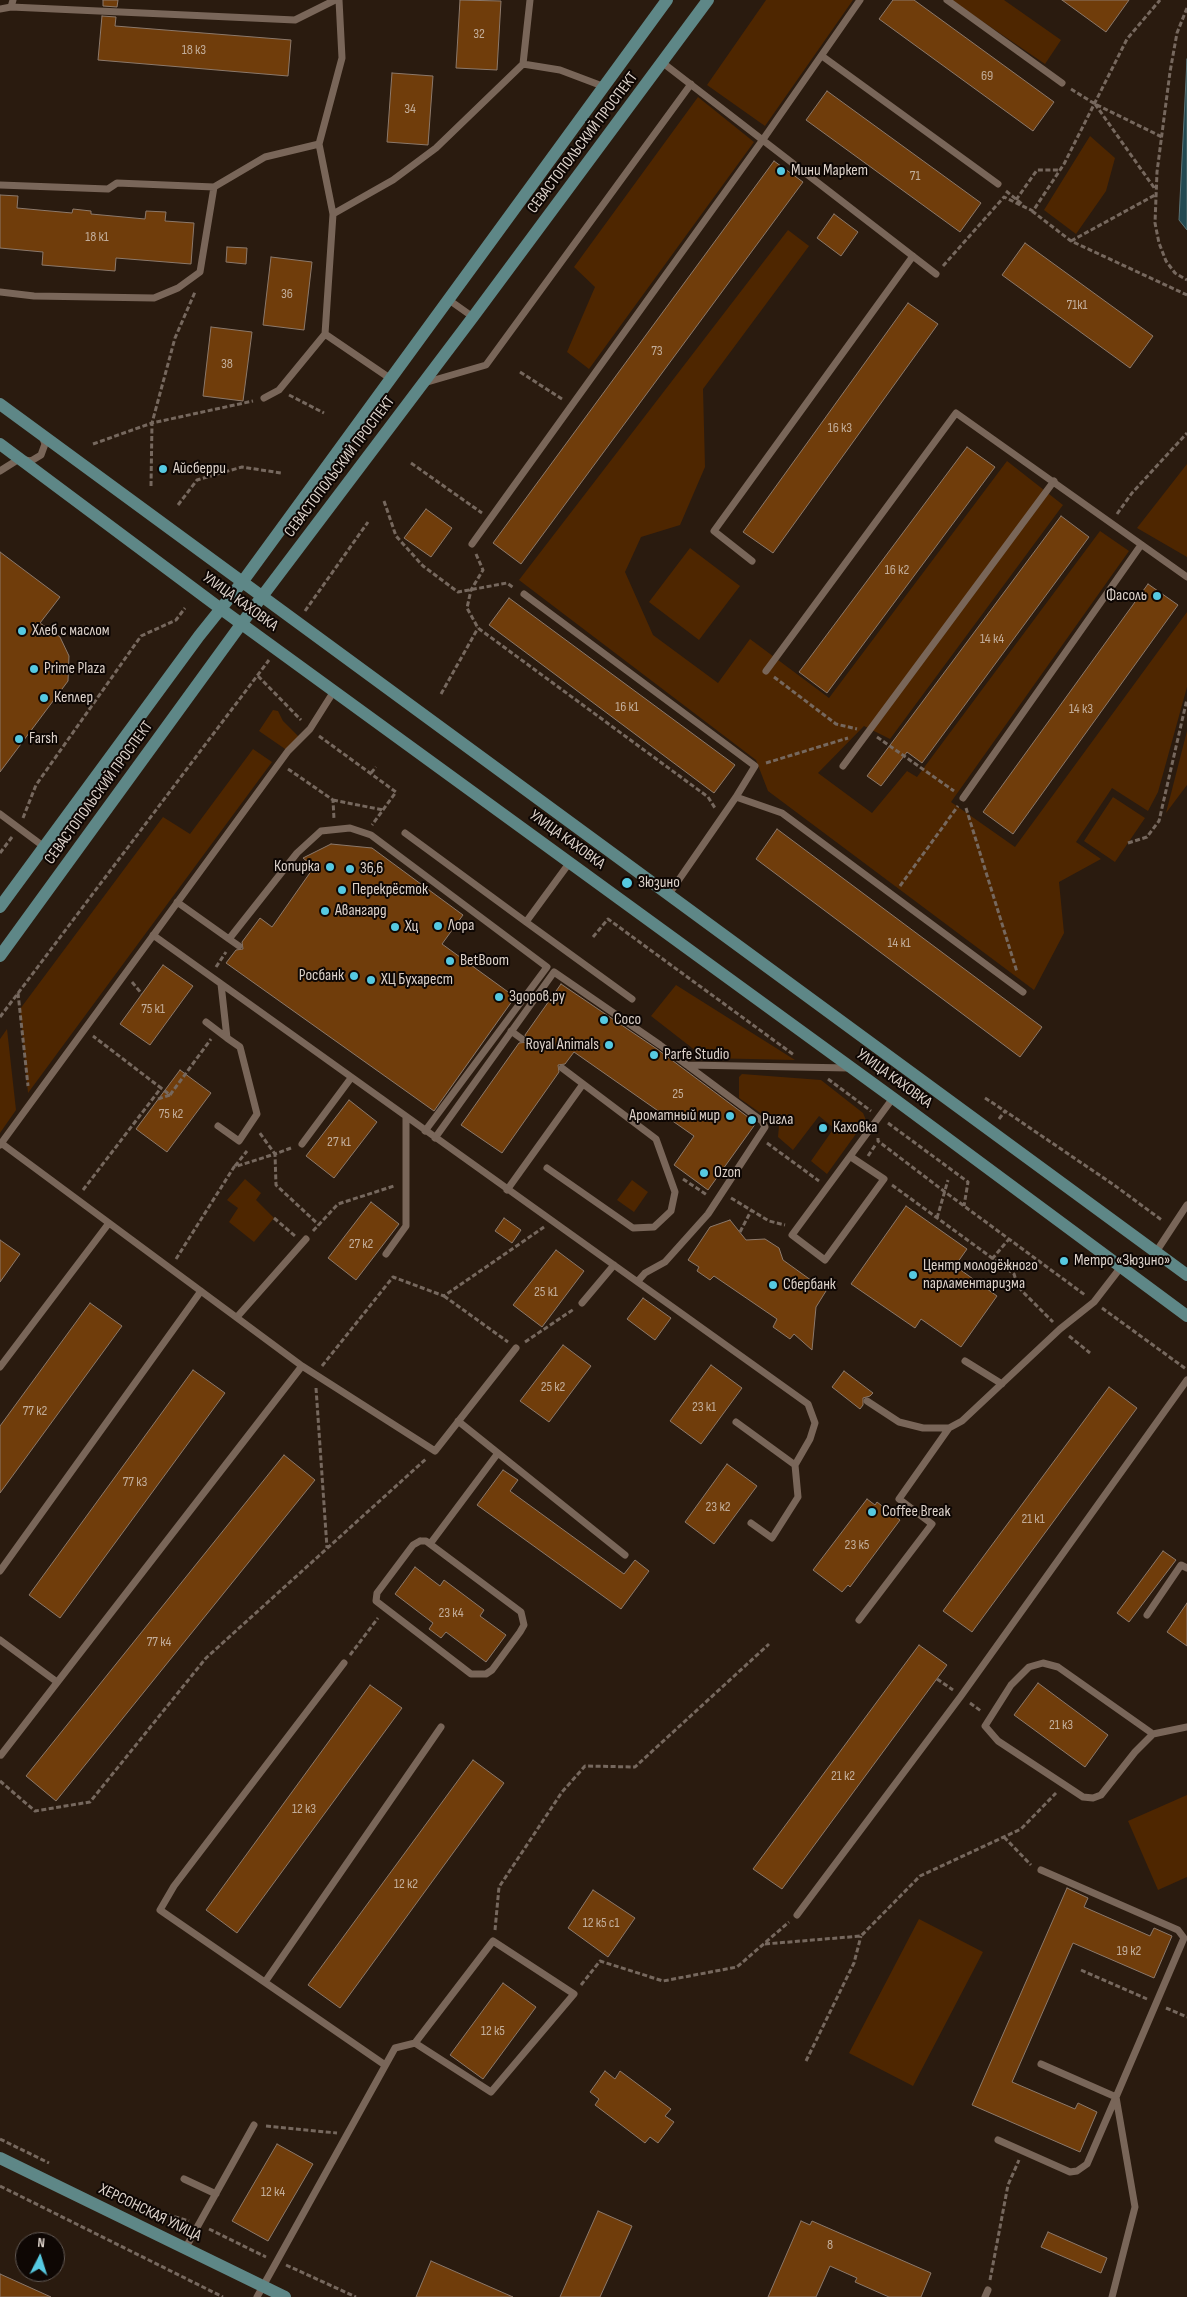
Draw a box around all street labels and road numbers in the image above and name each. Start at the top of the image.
street label: СЕВАСТОПОЛЬСКИЙ ПРОСПЕКТ [524,69,642,217]
street label: СЕВАСТОПОЛЬСКИЙ ПРОСПЕКТ [281,393,399,541]
street label: УЛИЦА КАХОВКА [198,568,282,636]
street label: СЕВАСТОПОЛЬСКИЙ ПРОСПЕКТ [41,718,157,868]
street label: УЛИЦА КАХОВКА [525,806,609,874]
street label: УЛИЦА КАХОВКА [852,1045,936,1113]
street label: ХЕРСОНСКАЯ УЛИЦА [96,2180,204,2246]

